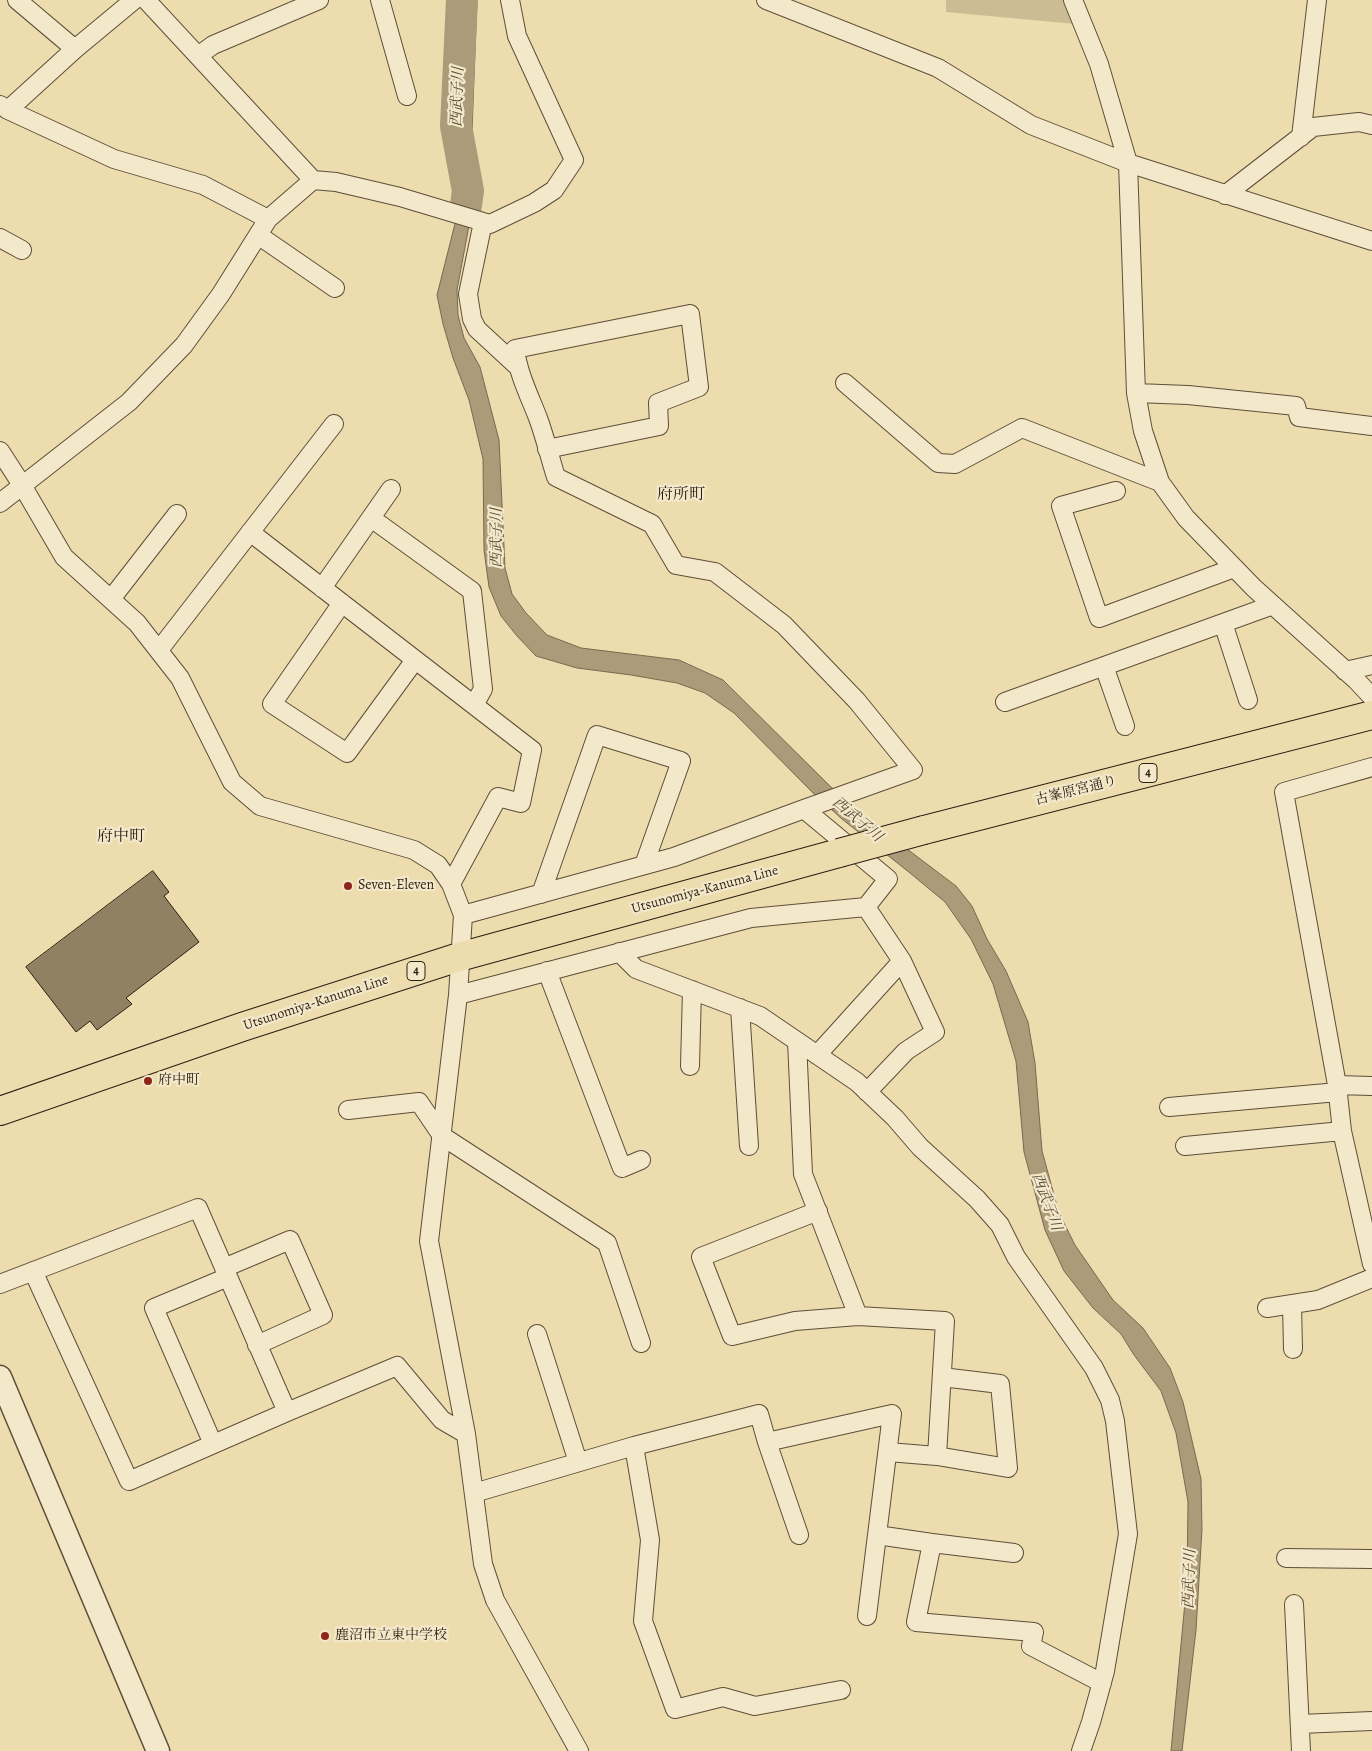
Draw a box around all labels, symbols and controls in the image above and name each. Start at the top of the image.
water label: 西武子川 [448,67,468,127]
district label: 府所町 [657,485,705,505]
water label: 西武子川 [488,508,506,568]
road number: 4 [1139,764,1157,782]
street label: 古峯原宮通り [1033,773,1119,809]
water label: 西武子川 [828,794,886,846]
district label: 府中町 [97,827,145,847]
street label: Utsunomiya-Kanuma Line [630,862,780,918]
place label: Seven-Eleven [358,878,434,894]
marker: Seven-Eleven [342,880,354,892]
road number: 4 [407,961,425,980]
street label: Utsunomiya-Kanuma Line [241,972,391,1034]
place label: 府中町 [158,1073,200,1089]
marker: 府中町 [142,1075,154,1087]
water label: 西武子川 [1027,1171,1065,1233]
water label: 西武子川 [1180,1549,1200,1609]
place label: 鹿沼市立東中学校 [335,1628,447,1644]
marker: 鹿沼市立東中学校 [319,1630,331,1642]

